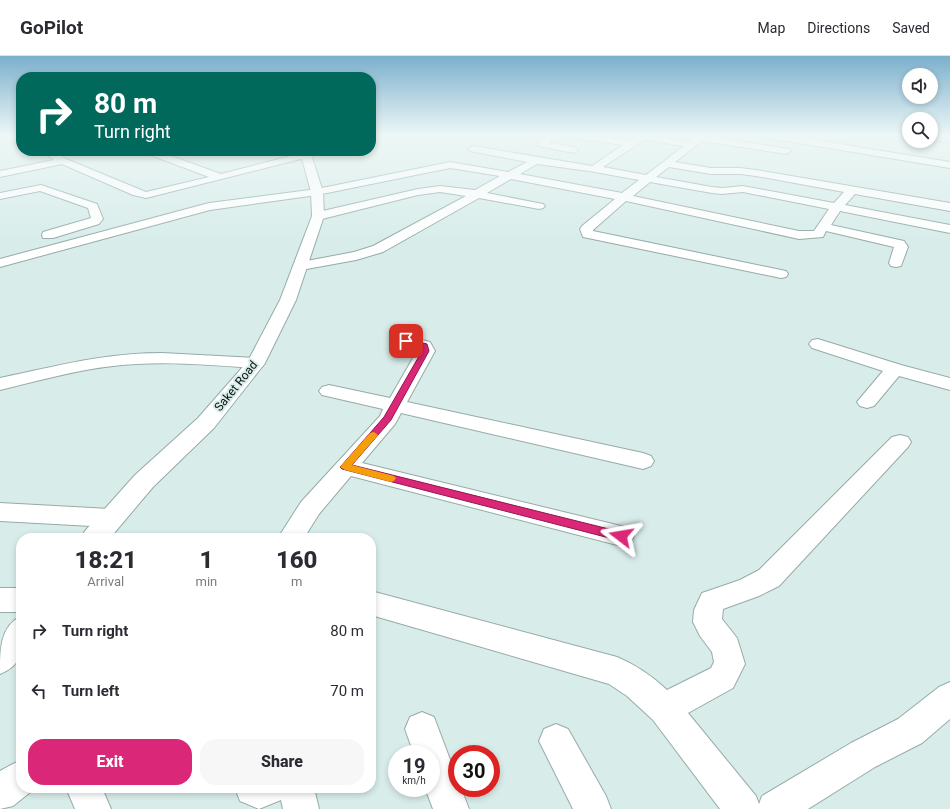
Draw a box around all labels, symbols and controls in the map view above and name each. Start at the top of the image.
text: GoPilot [20,16,83,39]
text: Map [758,20,785,36]
text: Directions [807,20,870,36]
text: Saved [892,20,930,36]
map controls [902,68,938,148]
button: sound [902,68,938,104]
text: 80 m [94,87,157,120]
icon: right [28,88,80,140]
button: search [902,112,938,148]
text: Turn right [94,121,171,142]
pin [389,324,423,358]
icon: arrive [395,330,417,352]
street label: Saket Road [212,358,260,414]
position arrow [600,515,642,557]
text: 18:21 [75,546,137,574]
text: 1 [199,546,213,574]
text: 160 [276,546,317,574]
text: Arrival [87,574,124,589]
text: min [196,574,217,589]
text: m [291,574,302,589]
icon: right [28,620,50,642]
text: Turn right [62,622,128,640]
text: 80 m [330,622,364,640]
icon: left [28,680,50,702]
text: Turn left [62,682,119,700]
text: 70 m [330,682,364,700]
button: Exit [28,739,192,785]
button: Share [200,739,364,785]
speed limit sign: 30 [448,745,500,797]
text: 19 [403,754,425,778]
text: km/h [402,775,426,786]

